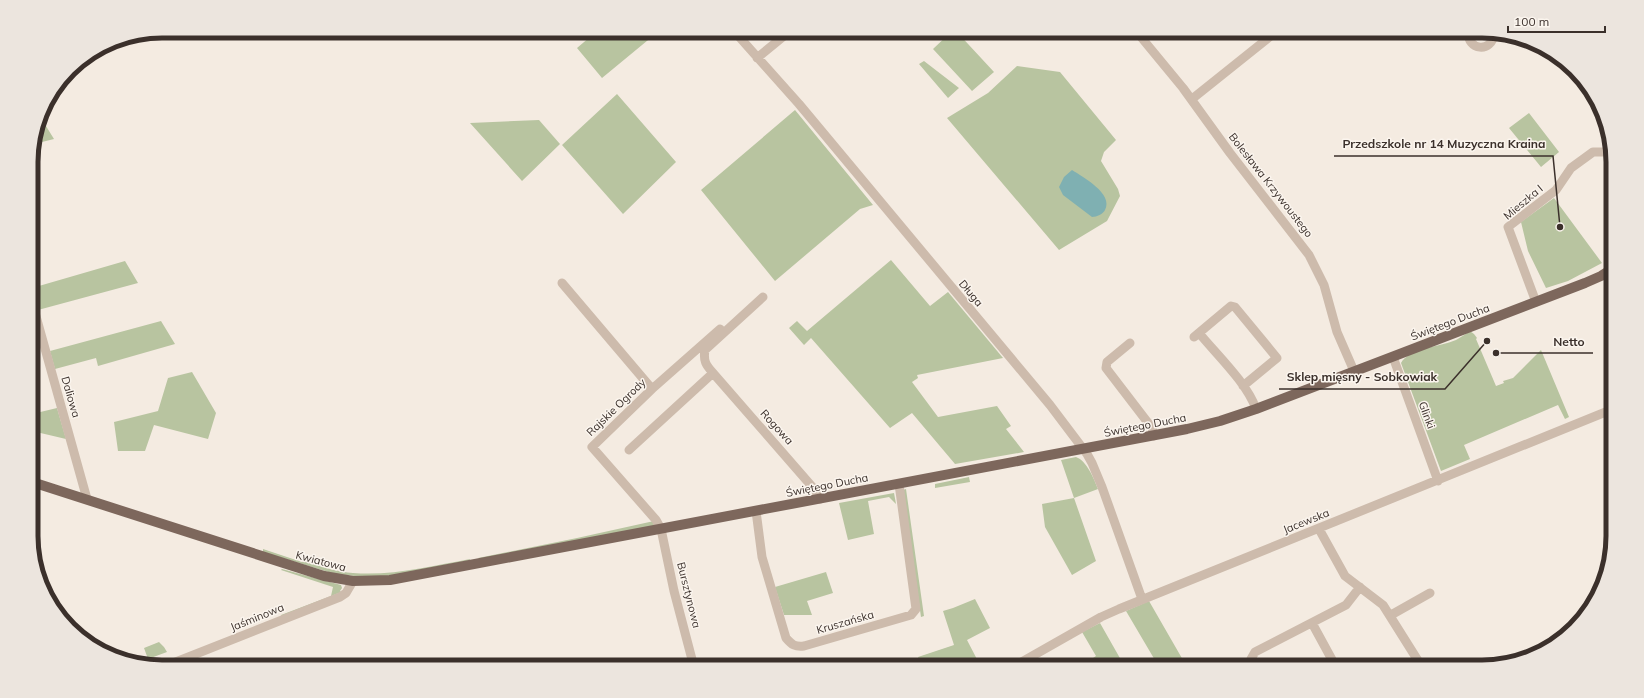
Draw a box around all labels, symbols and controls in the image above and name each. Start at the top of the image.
scale bar [1508,8,1605,34]
text: 100 m [1514,14,1549,29]
street label: Bolesława Krzywoustego [1226,130,1316,240]
callout: Przedszkole nr 14 Muzyczna Kraina [1334,132,1553,156]
text: Przedszkole nr 14 Muzyczna Kraina [1342,136,1546,151]
street label: Mieszka I [1500,182,1546,222]
street label: Długa [956,277,986,309]
street label: Świętego Ducha [1408,300,1492,344]
callout: Netto [1546,329,1593,353]
text: Netto [1553,334,1585,349]
callout: Sklep mięsny - Sobkowiak [1279,365,1445,389]
text: Sklep mięsny - Sobkowiak [1287,369,1438,384]
street label: Daliowa [58,375,84,419]
street label: Rajskie Ogrody [583,375,649,439]
street label: Glinki [1416,399,1438,431]
street label: Rogowa [758,406,796,448]
street label: Świętego Ducha [1103,410,1187,440]
street label: Świętego Ducha [785,470,869,500]
street label: Jacewska [1281,505,1331,537]
street label: Kwiatowa [294,548,348,574]
street label: Bursztynowa [674,561,704,629]
street label: Jaśminowa [228,600,286,634]
street label: Kruszańska [815,607,875,637]

